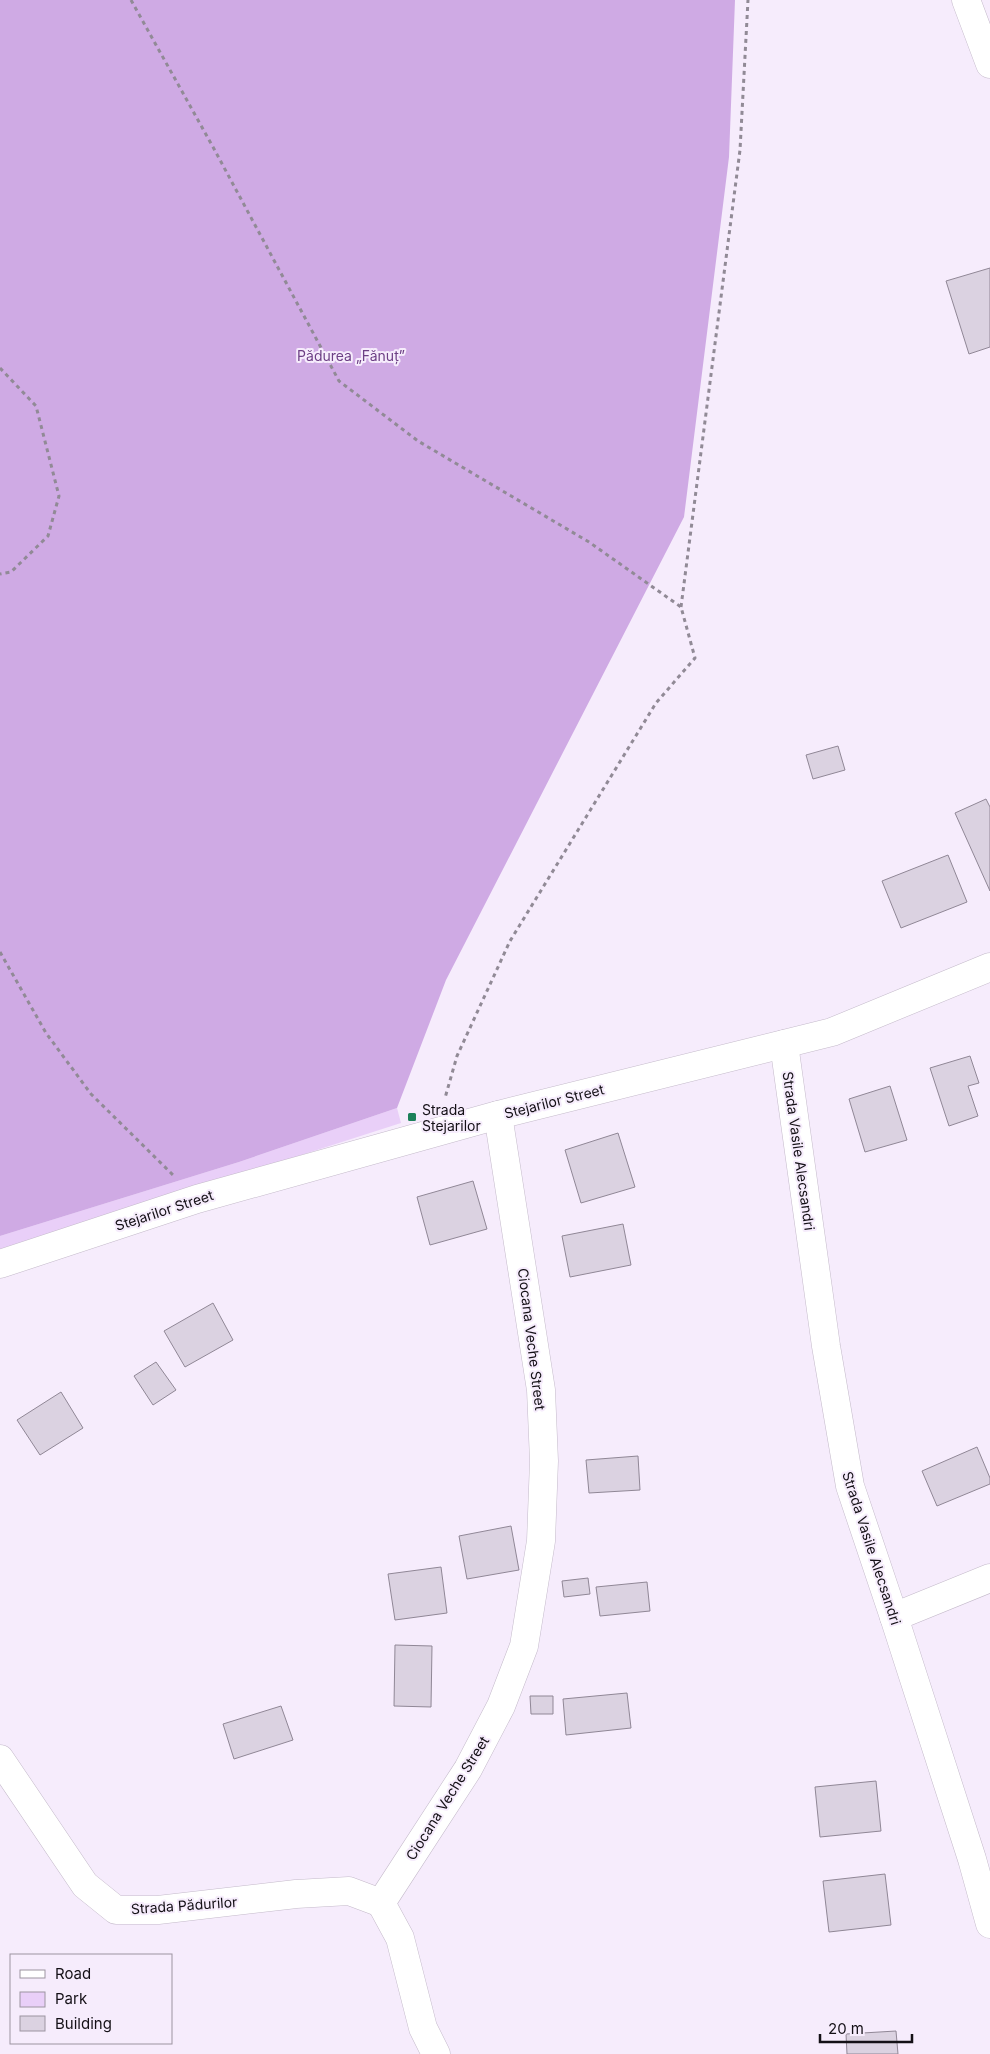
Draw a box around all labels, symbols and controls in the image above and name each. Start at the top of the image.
park label: Pădurea „Fănuț” [297,347,405,365]
street label: Strada Vasile Alecsandri [779,1070,819,1232]
street label: Stejarilor Street [502,1080,606,1122]
place label: Strada Stejarilor [422,1101,481,1134]
marker: Strada Stejarilor [406,1111,418,1123]
street label: Stejarilor Street [113,1186,216,1234]
street label: Ciocana Veche Street [515,1267,549,1411]
street label: Strada Vasile Alecsandri [839,1469,905,1627]
street label: Ciocana Veche Street [402,1732,492,1863]
street label: Strada Pădurilor [130,1893,238,1917]
legend [10,1954,172,2044]
text: Road [55,1964,91,1983]
text: Park [55,1989,88,2008]
scale bar [820,2012,912,2044]
text: Building [55,2014,112,2033]
text: 20 m [828,2019,864,2038]

